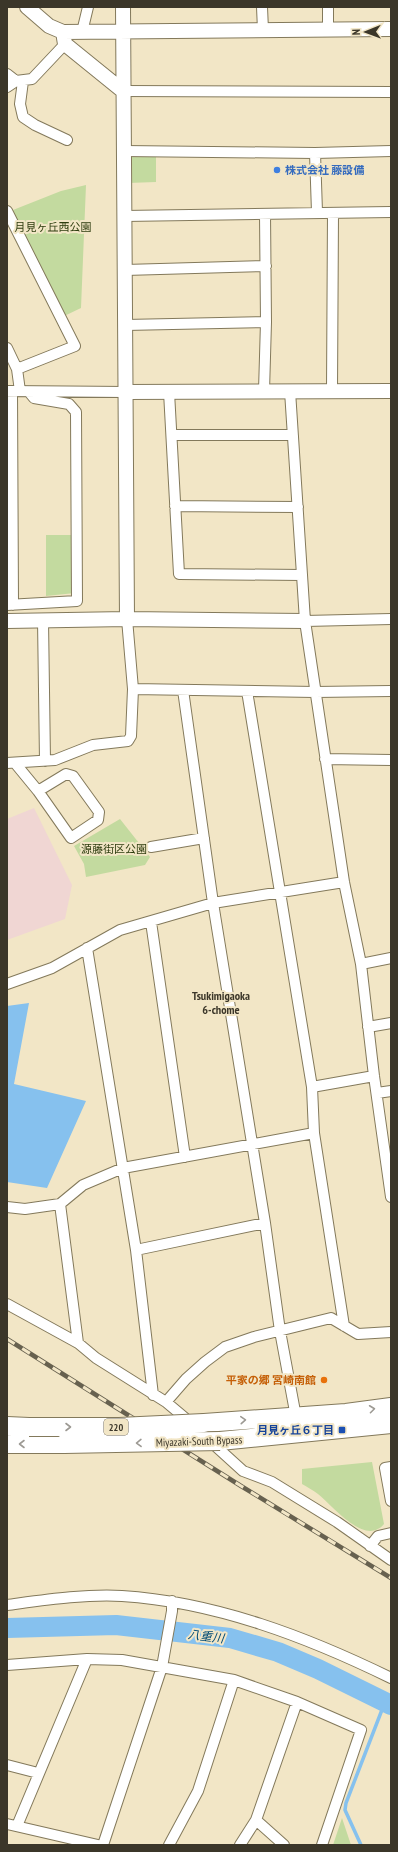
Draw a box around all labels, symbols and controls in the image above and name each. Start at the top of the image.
north arrow [346,12,386,52]
text: N [349,29,363,35]
place label: 株式会社 藤設備 [285,163,364,177]
marker: 株式会社 藤設備 [272,165,282,175]
park label: 月見ヶ丘西公園 [15,220,92,234]
park label: 源藤街区公園 [81,842,147,856]
district label: Tsukimigaoka 6-chome [192,988,250,1017]
place label: 平家の郷 宮崎南館 [226,1373,316,1387]
marker: 平家の郷 宮崎南館 [319,1375,329,1385]
one-way arrow [369,1405,375,1414]
one-way arrow [240,1416,246,1425]
road number: 220 [104,1419,128,1435]
one-way arrow [65,1423,71,1431]
place label: 月見ヶ丘６丁目 [257,1423,334,1437]
marker: 月見ヶ丘６丁目 [337,1425,347,1435]
street label: Miyazaki-South Bypass [156,1432,243,1450]
one-way arrow [136,1439,142,1447]
one-way arrow [19,1440,25,1448]
water label: 八重川 [187,1626,227,1646]

